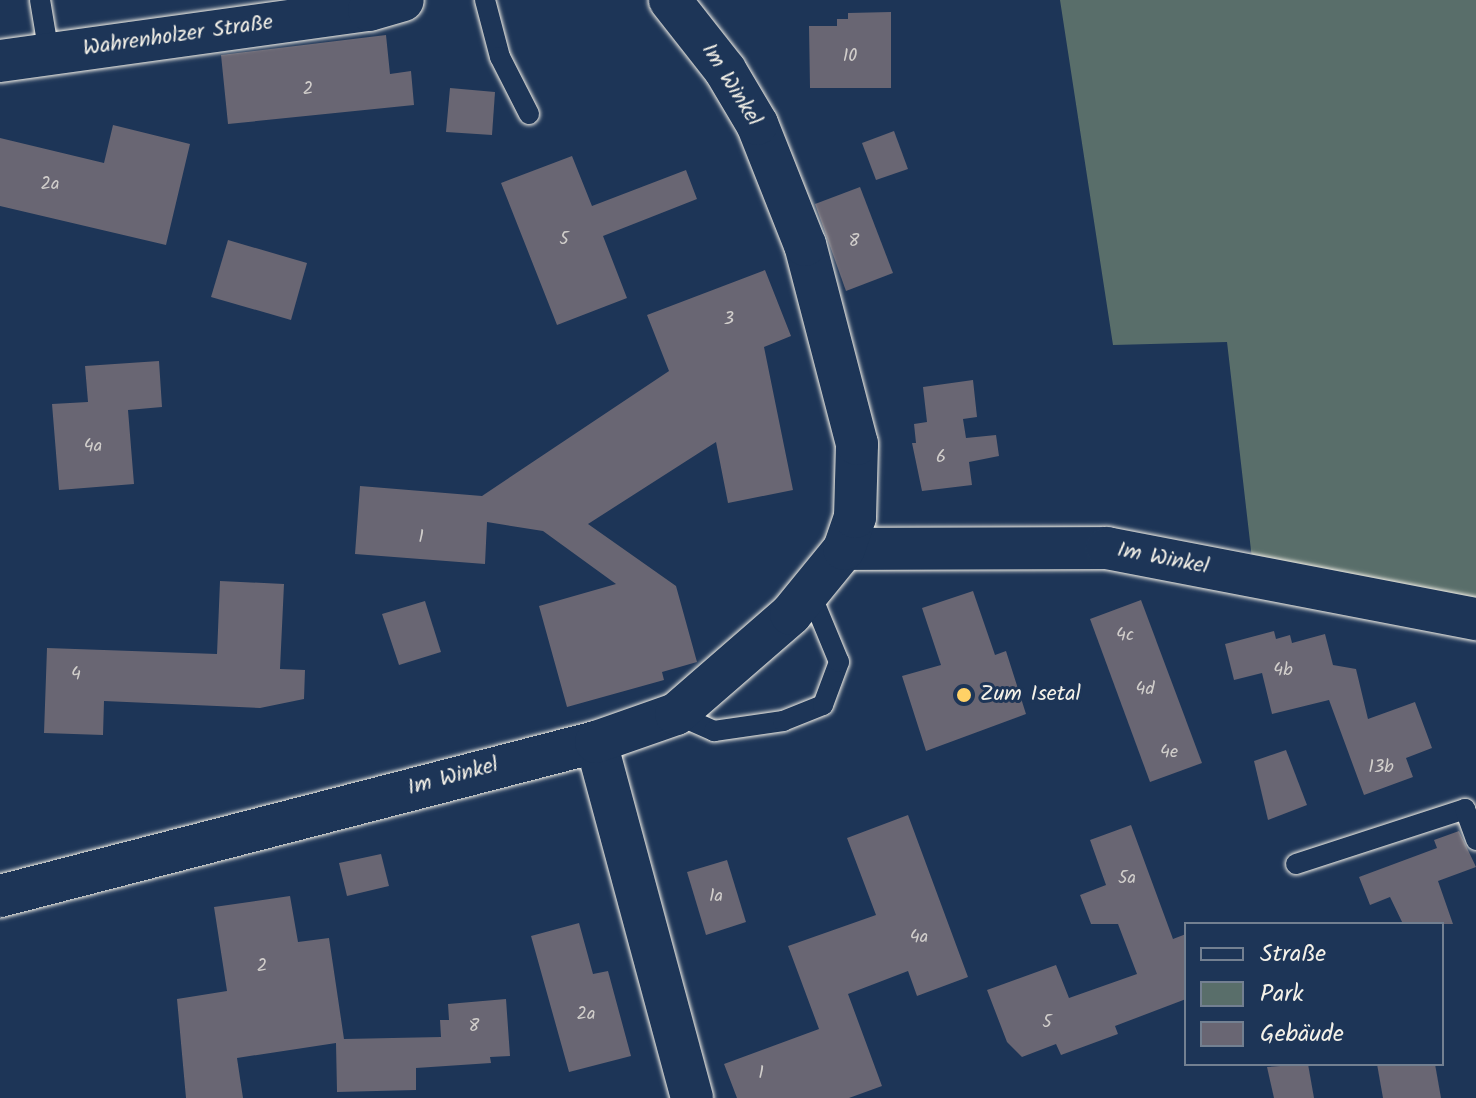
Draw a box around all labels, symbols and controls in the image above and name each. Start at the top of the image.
street label: Wahrenholzer Straße [81,10,275,62]
street label: Im Winkel [695,39,767,131]
house number: 10 [843,46,857,68]
house number: 2 [303,79,313,101]
house number: 2a [41,174,59,196]
house number: 5 [559,229,569,251]
house number: 8 [849,231,859,253]
house number: 3 [724,309,734,331]
house number: 4a [84,436,102,458]
house number: 6 [936,447,946,469]
house number: 1 [418,527,424,549]
street label: Im Winkel [1115,537,1211,581]
house number: 4c [1116,625,1134,647]
house number: 4b [1273,660,1293,682]
house number: 4 [71,664,81,686]
house number: 4d [1136,679,1154,701]
place label: Zum Isetal [980,682,1081,708]
marker: Zum Isetal [955,686,973,704]
house number: 4e [1160,742,1178,764]
street label: Im Winkel [405,752,501,802]
house number: 13b [1368,757,1394,779]
house number: 5a [1118,868,1136,890]
house number: 1a [709,886,723,908]
legend [1184,922,1444,1066]
house number: 4a [910,927,928,949]
text: Straße [1260,935,1326,974]
house number: 2 [257,956,267,978]
text: Park [1260,975,1304,1014]
house number: 2a [577,1004,595,1026]
house number: 5 [1042,1012,1052,1034]
text: Gebäude [1260,1015,1344,1054]
house number: 8 [469,1016,479,1038]
house number: 1 [758,1063,764,1085]

